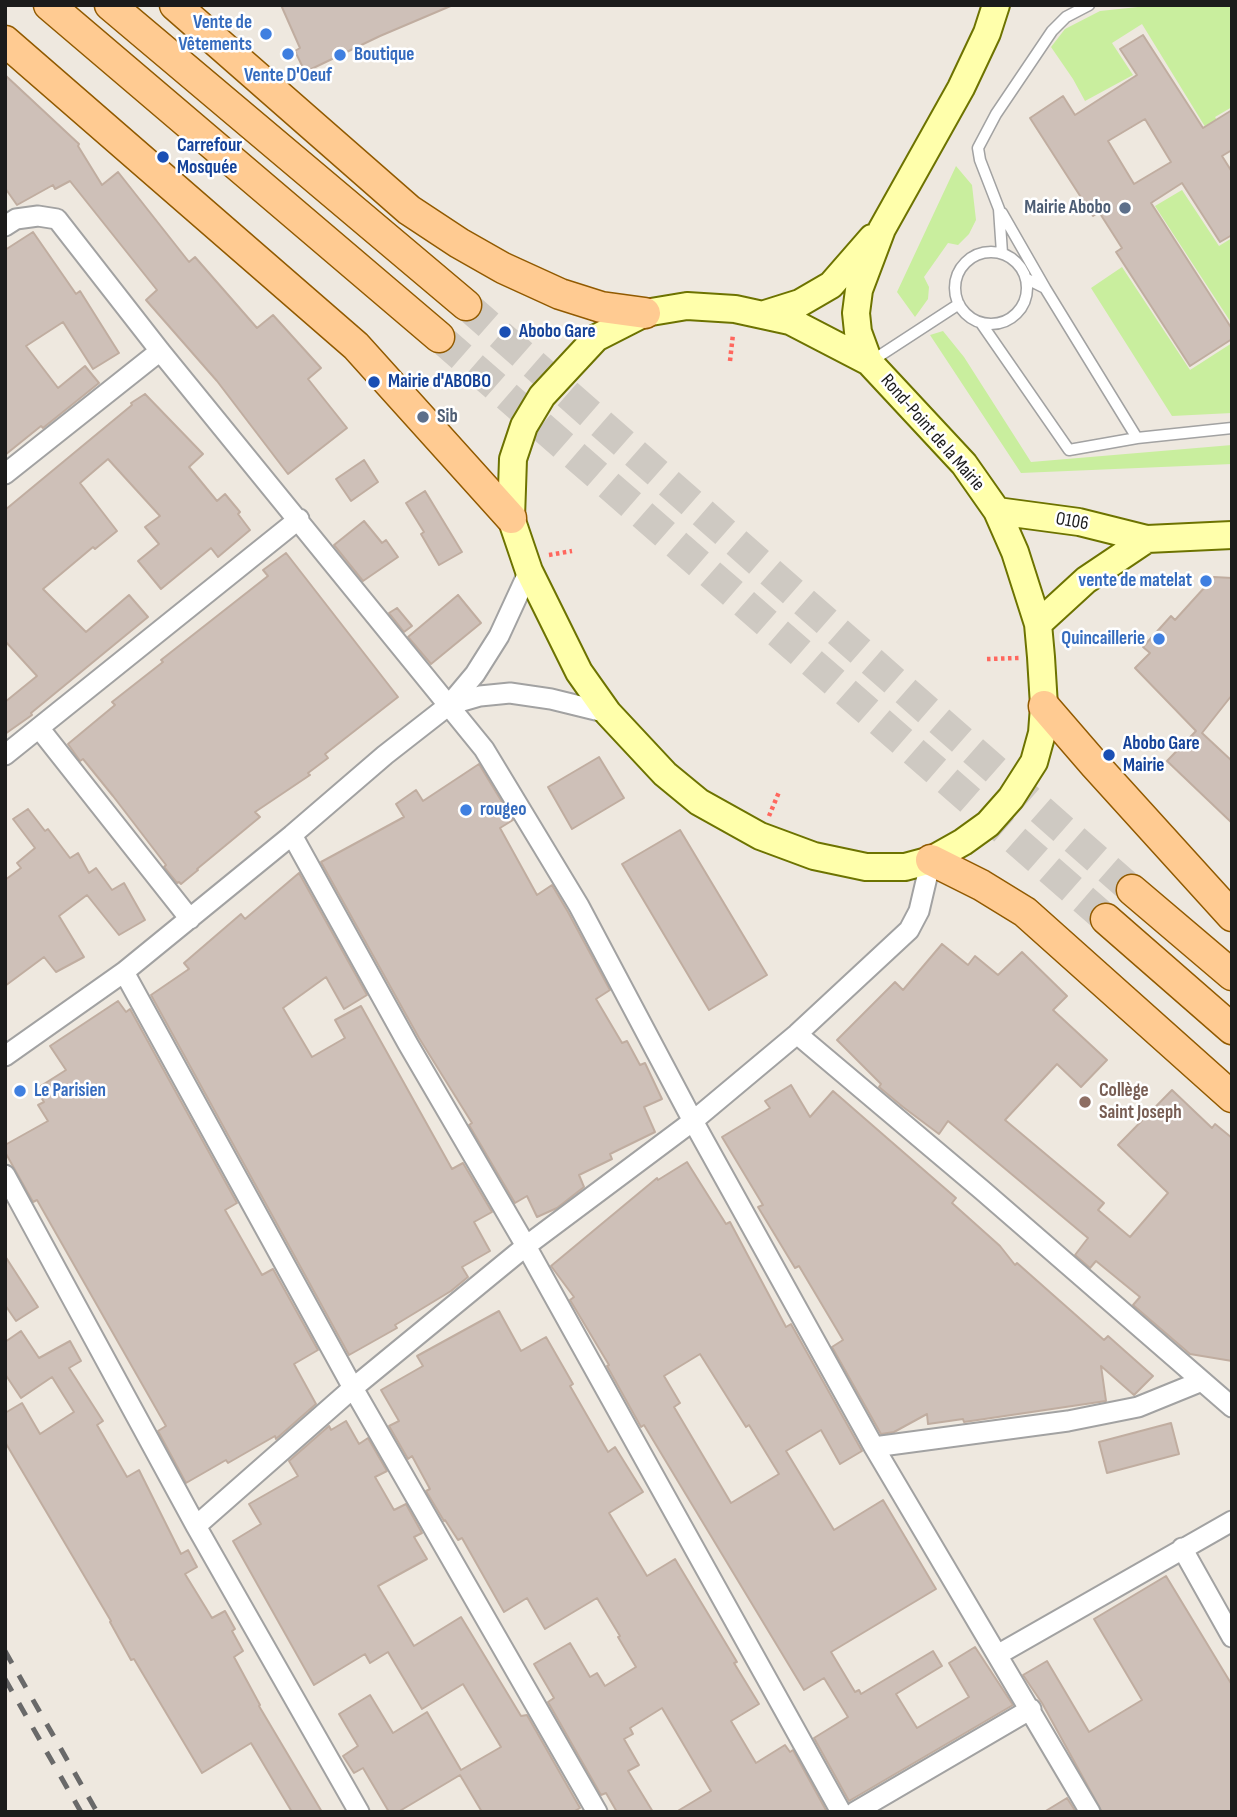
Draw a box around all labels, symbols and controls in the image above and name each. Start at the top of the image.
place label: Vente de Vêtements [178,12,252,56]
marker: Vente de Vêtements [258,26,274,42]
place label: Boutique [354,44,414,66]
marker: Vente D'Oeuf [280,46,296,62]
marker: Boutique [332,47,348,63]
place label: Vente D'Oeuf [244,65,332,87]
place label: Carrefour Mosquée [177,135,242,179]
marker: Carrefour Mosquée [155,149,171,165]
place label: Mairie Abobo [1024,197,1111,219]
marker: Mairie Abobo [1117,200,1133,216]
place label: Abobo Gare [519,321,596,343]
marker: Abobo Gare [497,324,513,340]
street label: Rond-Point de la Mairie [875,370,989,496]
place label: Mairie d'ABOBO [388,371,491,393]
marker: Mairie d'ABOBO [366,374,382,390]
place label: Sib [437,406,458,428]
marker: Sib [415,409,431,425]
street label: O106 [1054,508,1090,536]
place label: vente de matelat [1078,570,1192,592]
marker: vente de matelat [1198,573,1214,589]
place label: Quincaillerie [1061,628,1145,650]
marker: Quincaillerie [1151,631,1167,647]
place label: Abobo Gare Mairie [1123,733,1200,777]
marker: Abobo Gare Mairie [1101,747,1117,763]
place label: rougeo [480,799,527,821]
marker: rougeo [458,802,474,818]
place label: Le Parisien [34,1080,106,1102]
place label: Collège Saint Joseph [1099,1080,1182,1124]
marker: Le Parisien [12,1083,28,1099]
marker: Collège Saint Joseph [1077,1094,1093,1110]

